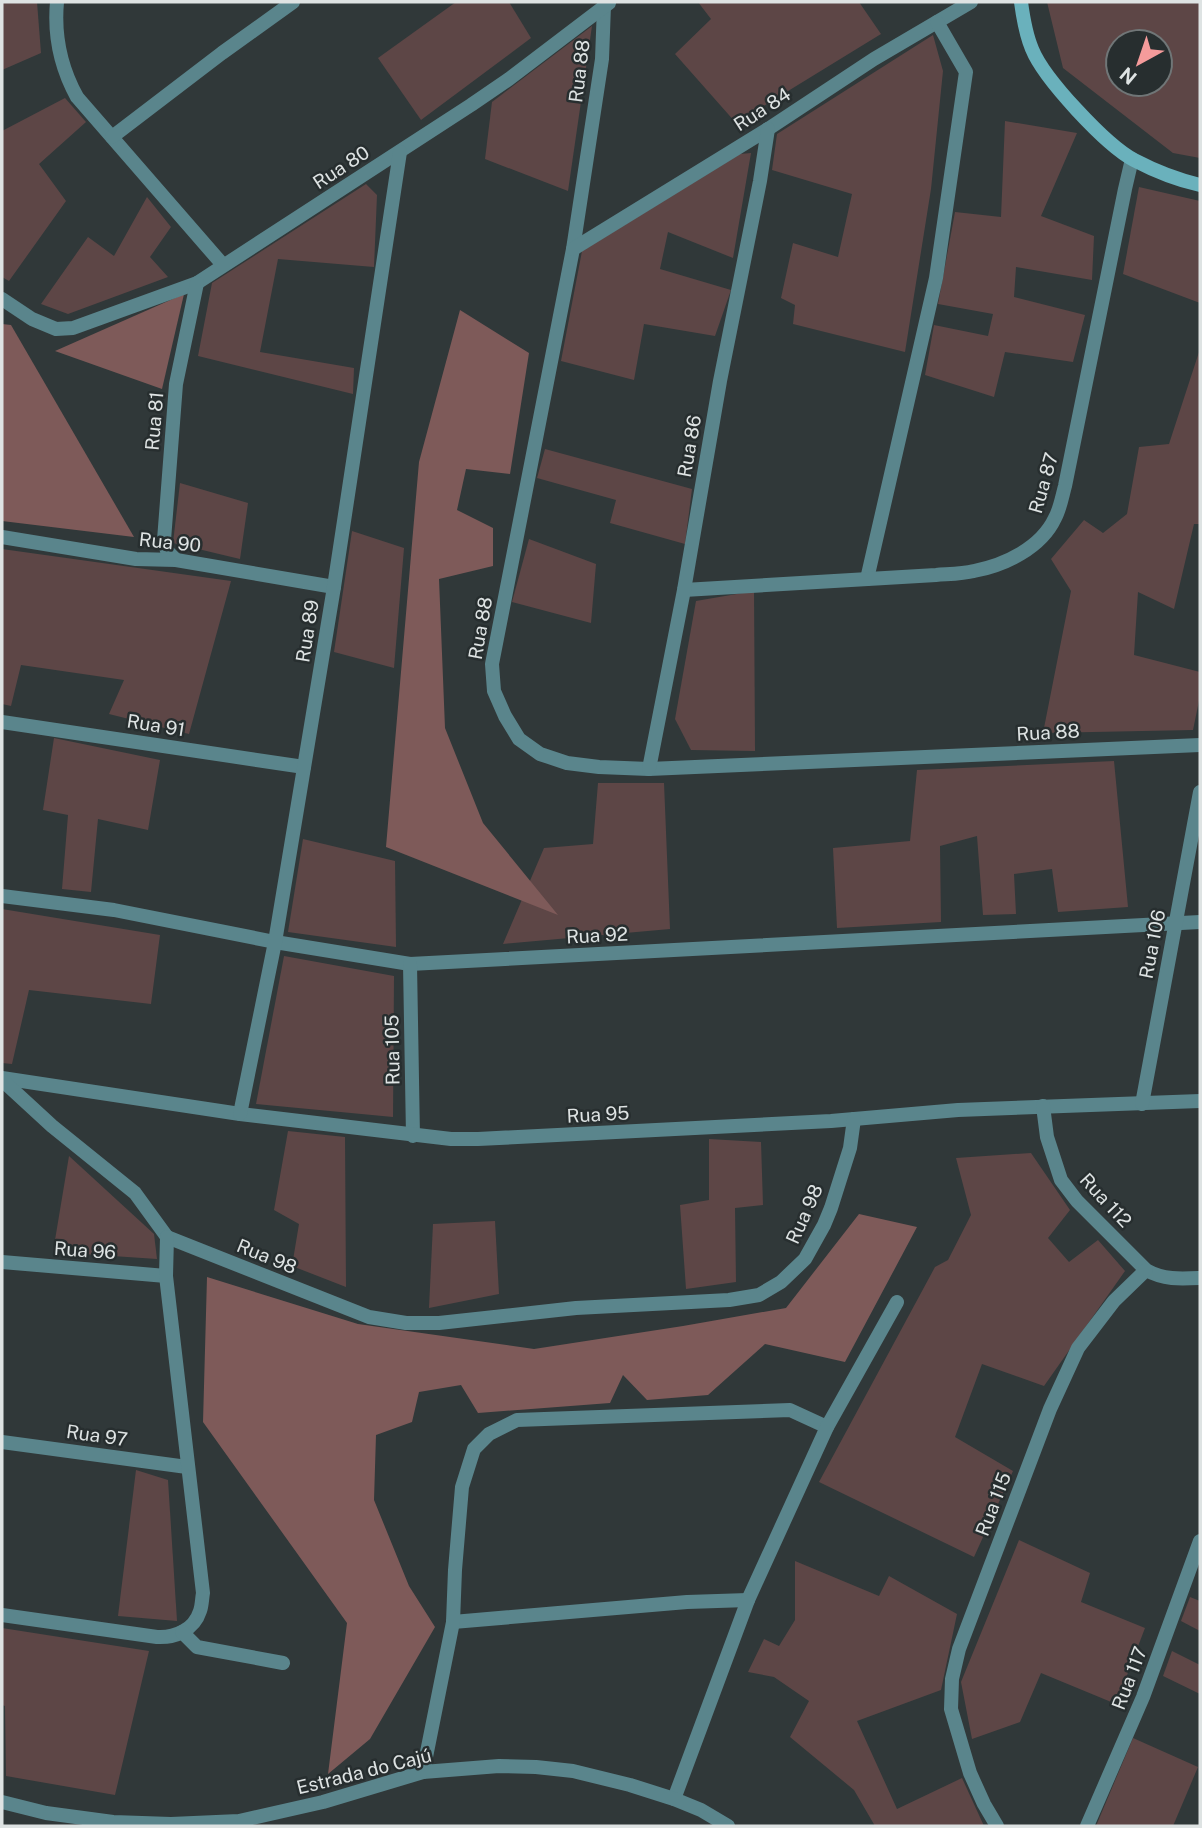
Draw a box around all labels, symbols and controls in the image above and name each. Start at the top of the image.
north arrow [1104,28,1174,98]
street label: Rua 88 [564,38,594,104]
text: N [1115,63,1141,89]
street label: Rua 84 [730,83,794,135]
street label: Rua 80 [309,141,373,193]
street label: Rua 81 [140,391,168,451]
street label: Rua 86 [673,413,705,479]
street label: Rua 87 [1024,450,1062,516]
street label: Rua 90 [138,528,202,556]
street label: Rua 88 [464,595,496,661]
street label: Rua 89 [291,598,323,664]
street label: Rua 91 [125,710,187,740]
street label: Rua 88 [1016,719,1080,745]
street label: Rua 106 [1135,908,1169,980]
street label: Rua 92 [565,922,629,948]
street label: Rua 105 [380,1015,404,1085]
street label: Rua 95 [566,1101,630,1127]
street label: Rua 112 [1076,1168,1136,1232]
street label: Rua 98 [781,1181,827,1247]
street label: Rua 98 [234,1234,300,1278]
street label: Rua 96 [53,1237,117,1263]
street label: Rua 97 [65,1420,129,1450]
street label: Rua 115 [971,1469,1015,1539]
street label: Rua 117 [1107,1643,1151,1713]
street label: Estrada do Cajú [294,1744,434,1798]

